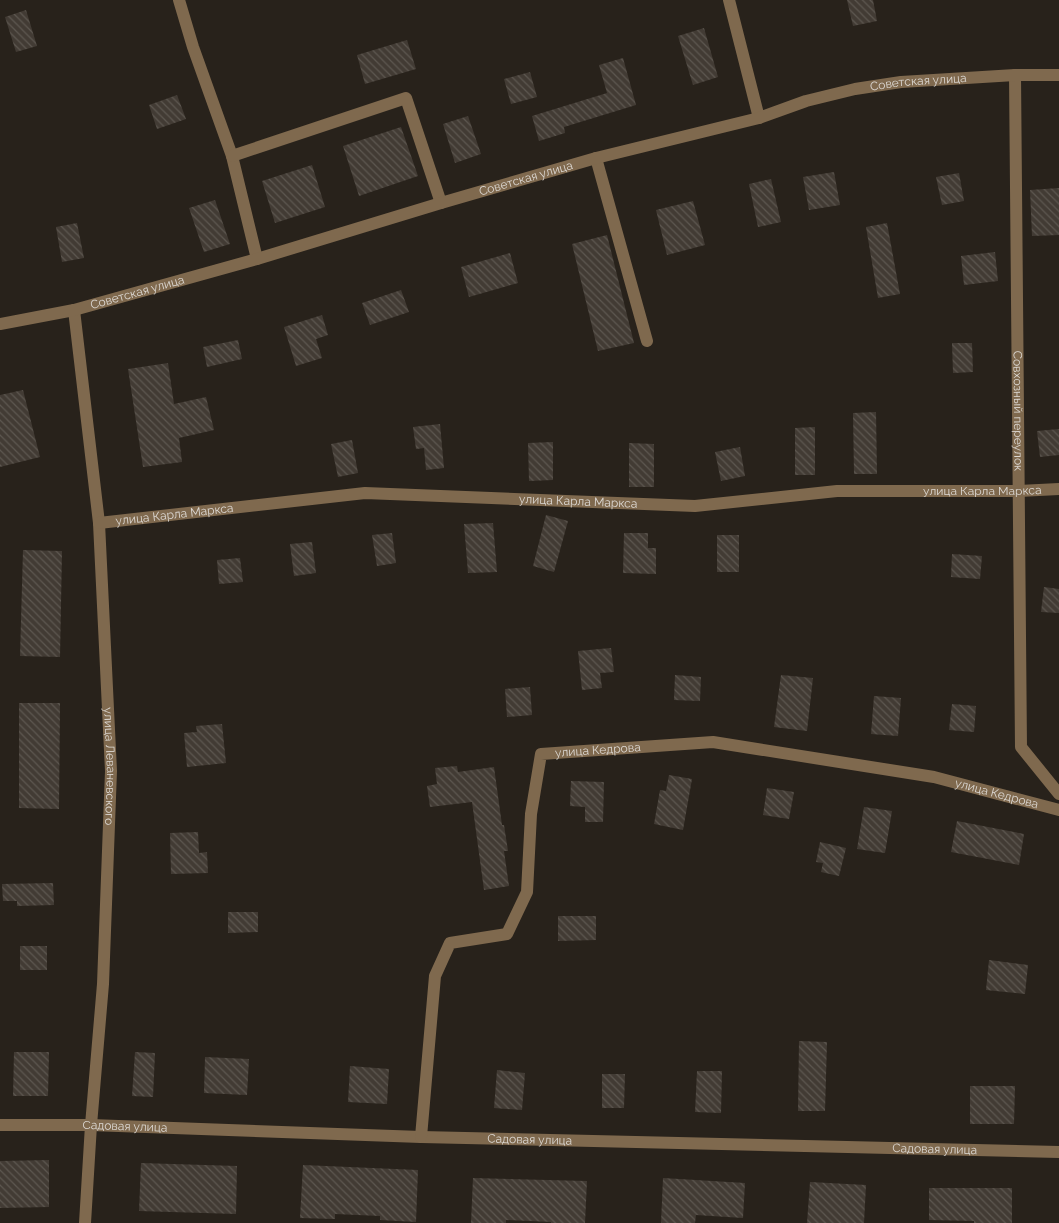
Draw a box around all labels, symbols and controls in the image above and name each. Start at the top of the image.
street label: Советская улица [869,71,967,94]
street label: Советская улица [477,158,574,199]
street label: Советская улица [89,273,186,312]
street label: Совхозный переулок [1010,351,1026,471]
street label: улица Карла Маркса [923,483,1042,498]
street label: улица Карла Маркса [519,492,638,511]
street label: улица Карла Маркса [115,501,234,528]
street label: улица Леваневского [101,707,118,825]
street label: улица Кедрова [555,740,641,760]
street label: улица Кедрова [953,776,1040,811]
street label: Садовая улица [83,1118,168,1135]
street label: Садовая улица [487,1132,572,1148]
street label: Садовая улица [892,1141,977,1157]

